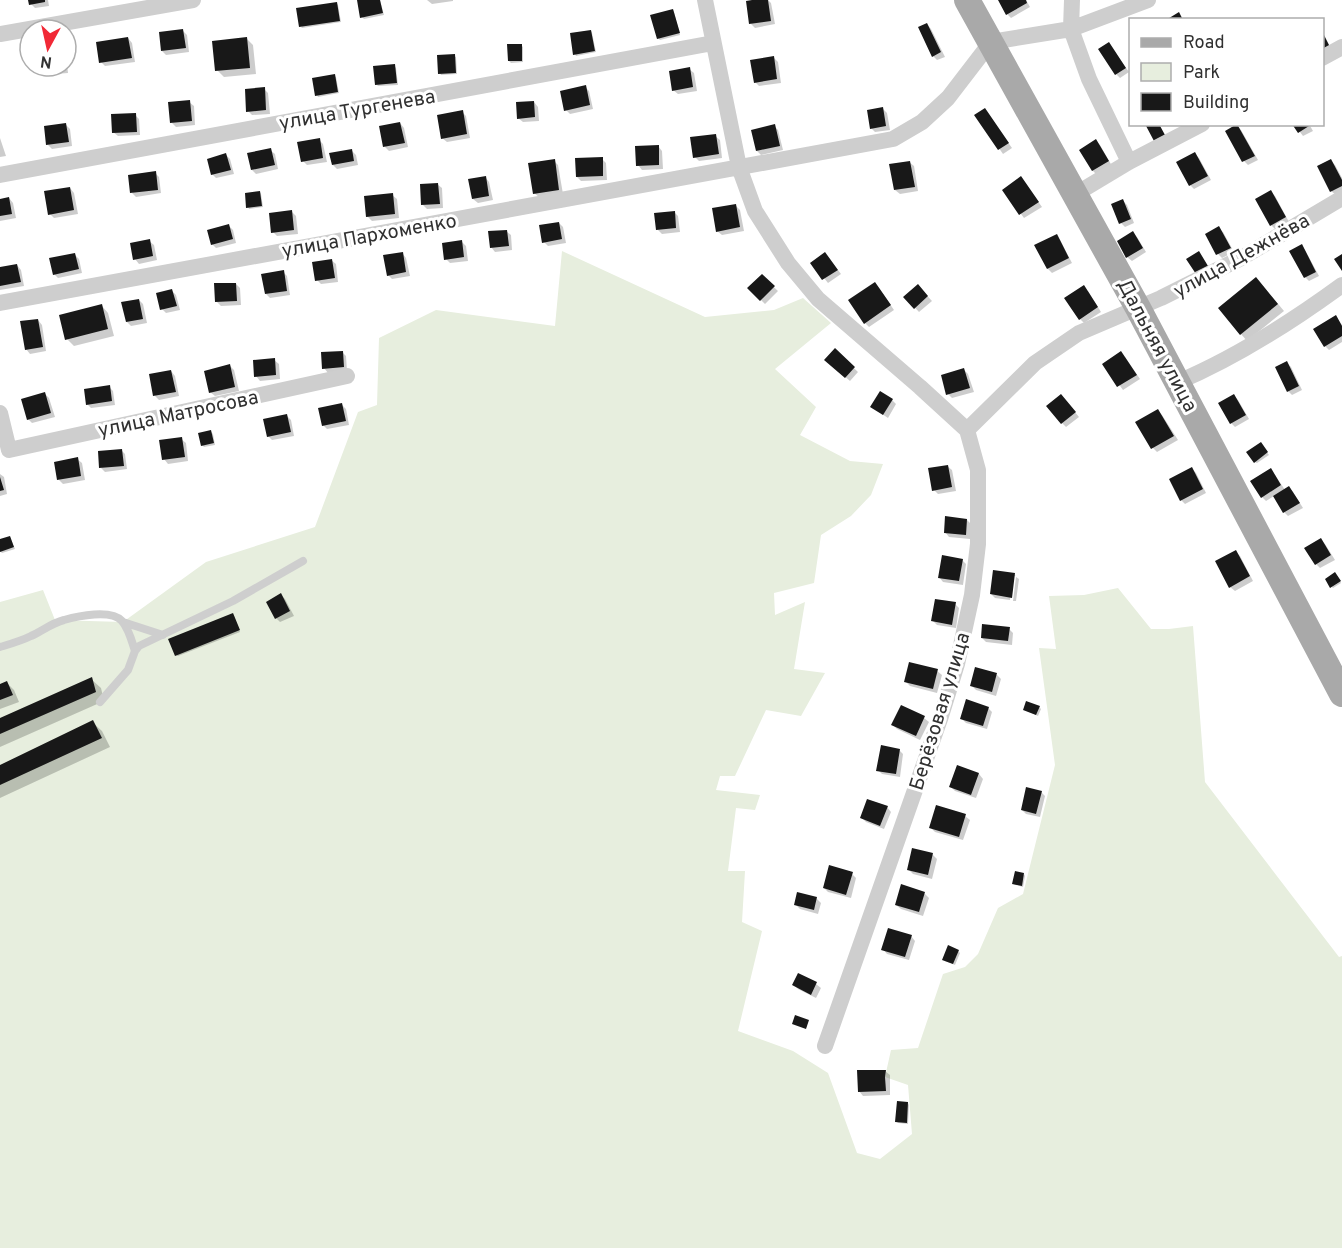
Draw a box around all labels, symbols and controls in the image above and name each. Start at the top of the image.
north arrow [18,18,78,78]
legend [1129,18,1324,126]
text: Road [1183,32,1225,55]
text: N [39,50,53,72]
text: Park [1183,62,1220,85]
street label: улица Тургенева [277,84,438,138]
text: Building [1183,92,1249,115]
street label: улица Пархоменко [280,209,459,265]
street label: улица Дежнёва [1169,209,1315,305]
street label: Дальняя улица [1110,275,1202,417]
street label: улица Матросова [96,385,261,445]
street label: Берёзовая улица [905,629,977,794]

